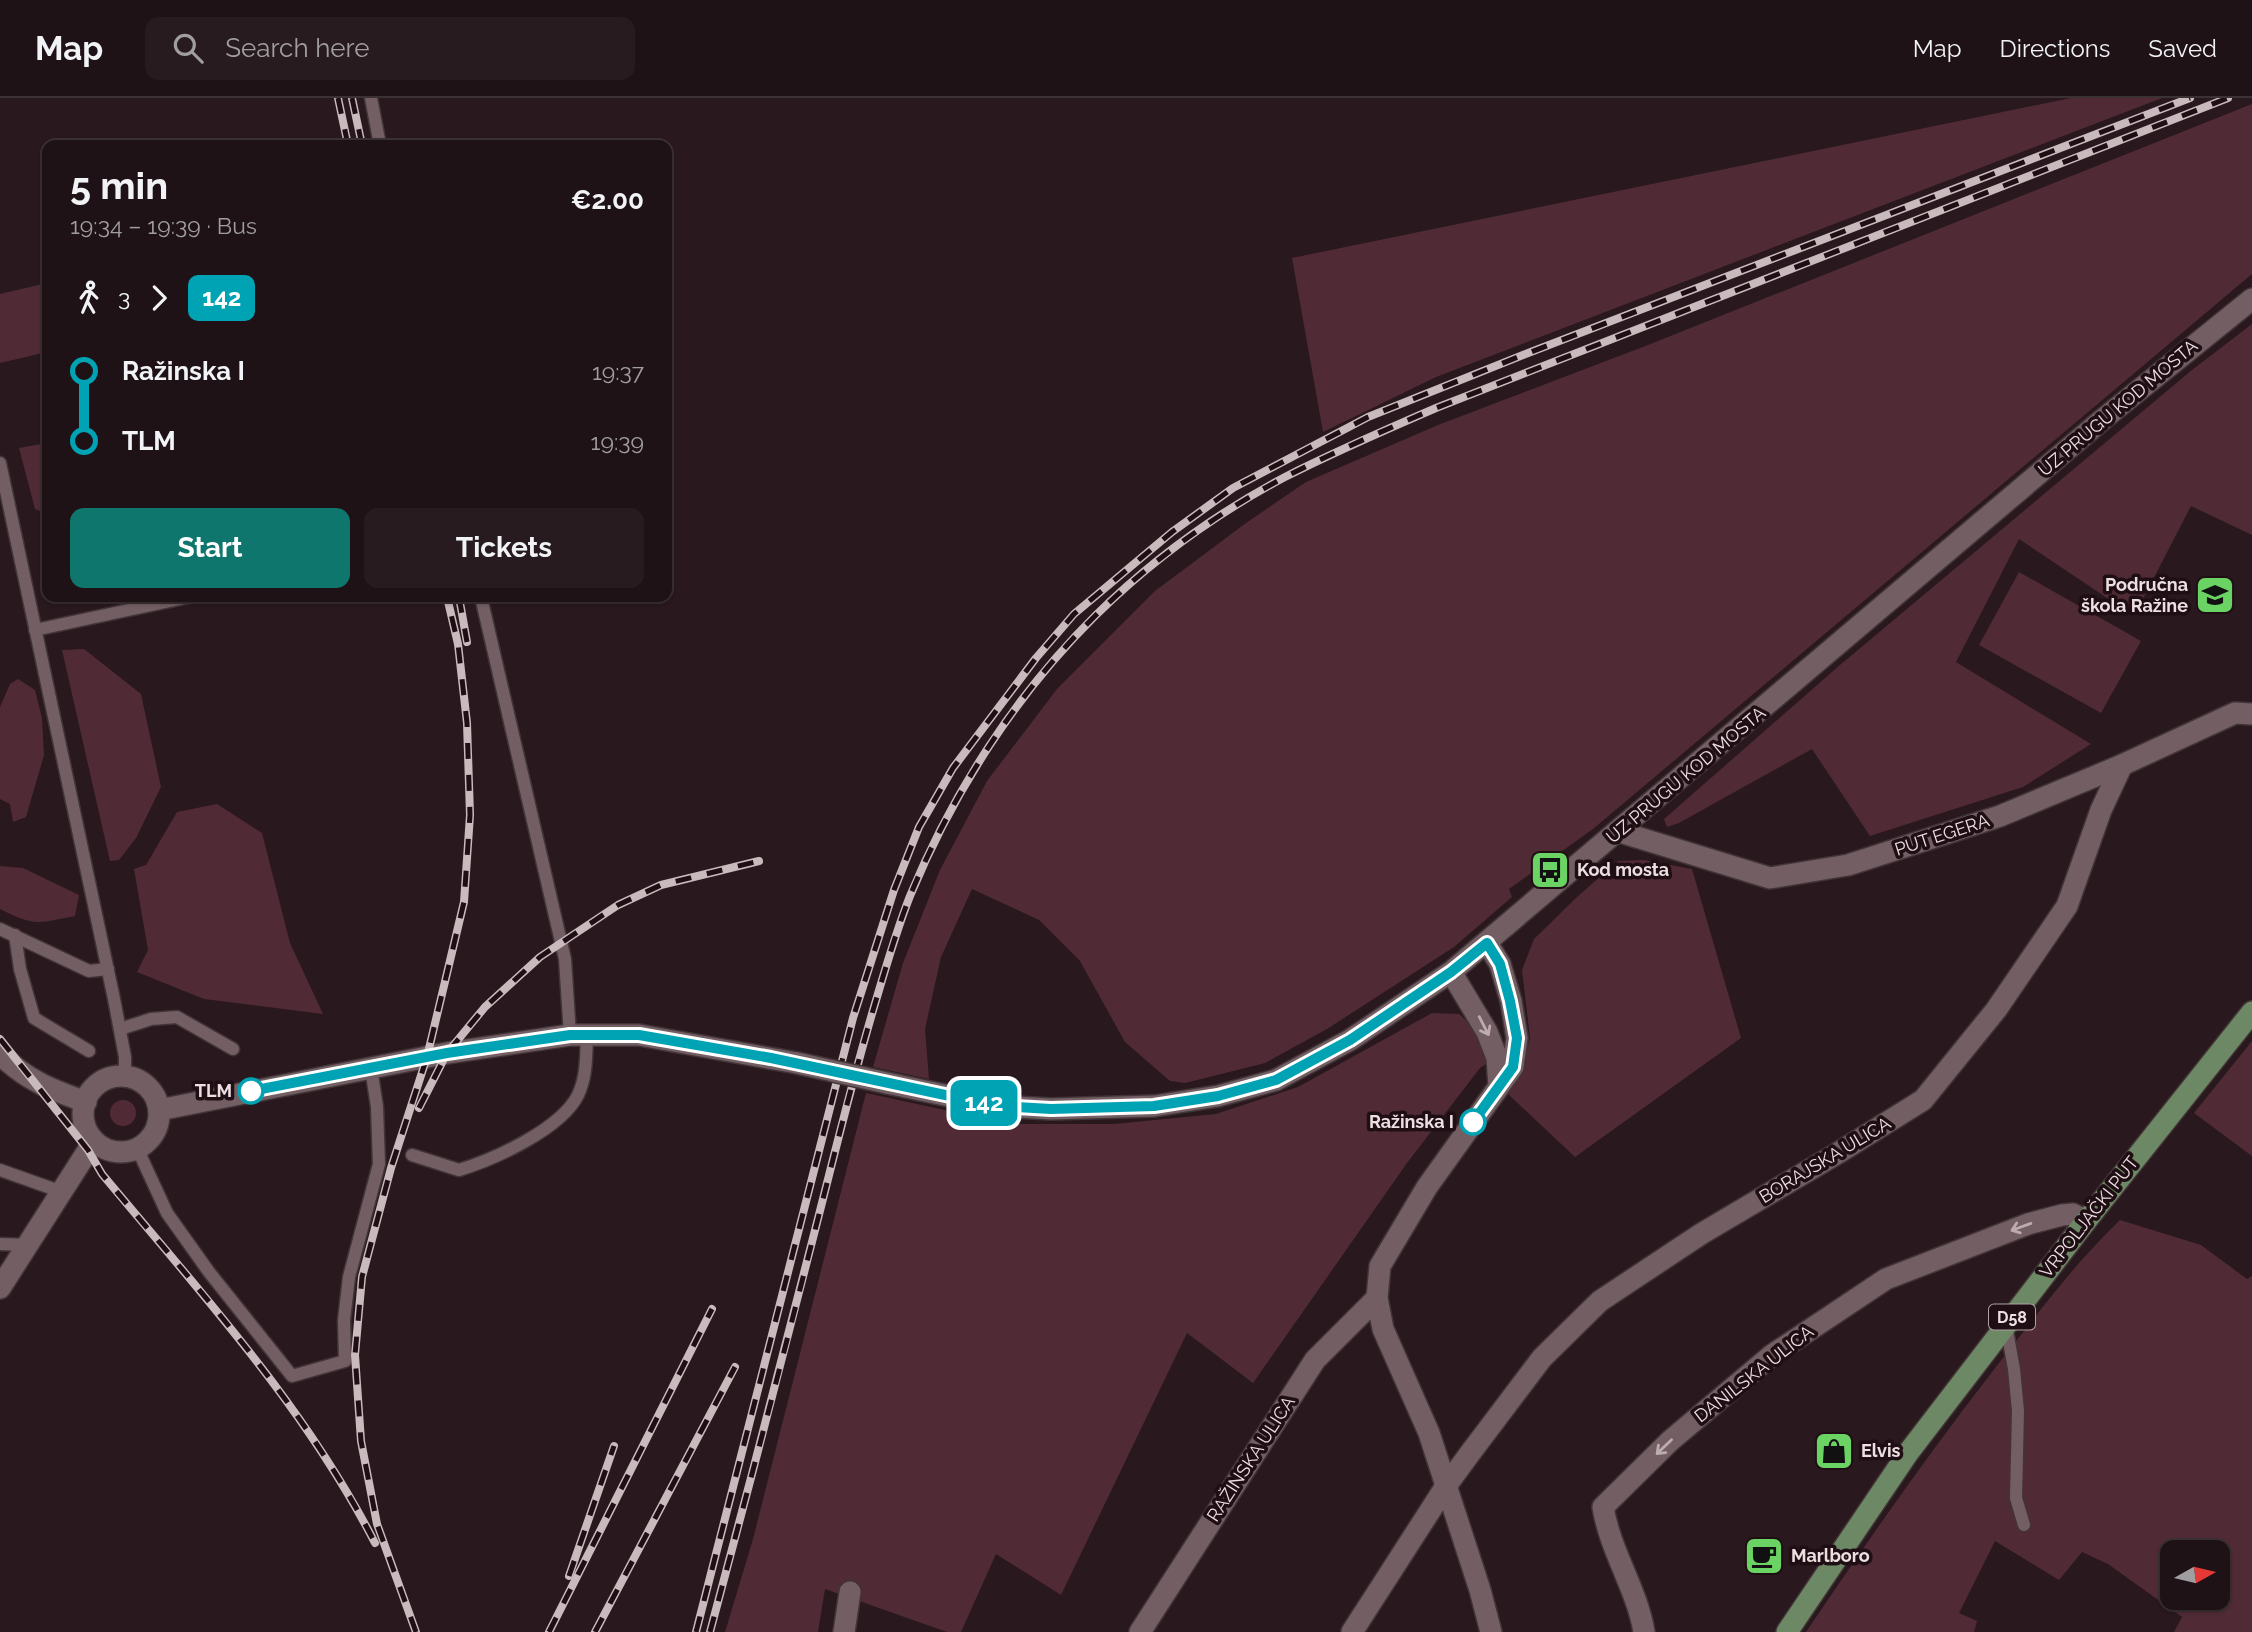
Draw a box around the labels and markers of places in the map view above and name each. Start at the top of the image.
place label: Područna škola Ražine [2081,574,2188,616]
school or university icon: Područna škola Ražine [2194,574,2236,616]
bus stop icon: Kod mosta [1529,849,1571,891]
place label: Kod mosta [1577,859,1669,880]
marker: TLM [238,1078,264,1104]
place label: TLM [195,1080,232,1101]
marker: Ražinska I [1460,1109,1486,1135]
place label: Ražinska I [1369,1111,1454,1132]
shop icon: Elvis [1813,1430,1855,1472]
place label: Elvis [1861,1440,1901,1461]
cafe icon: Marlboro [1743,1535,1785,1577]
place label: Marlboro [1791,1545,1870,1566]

